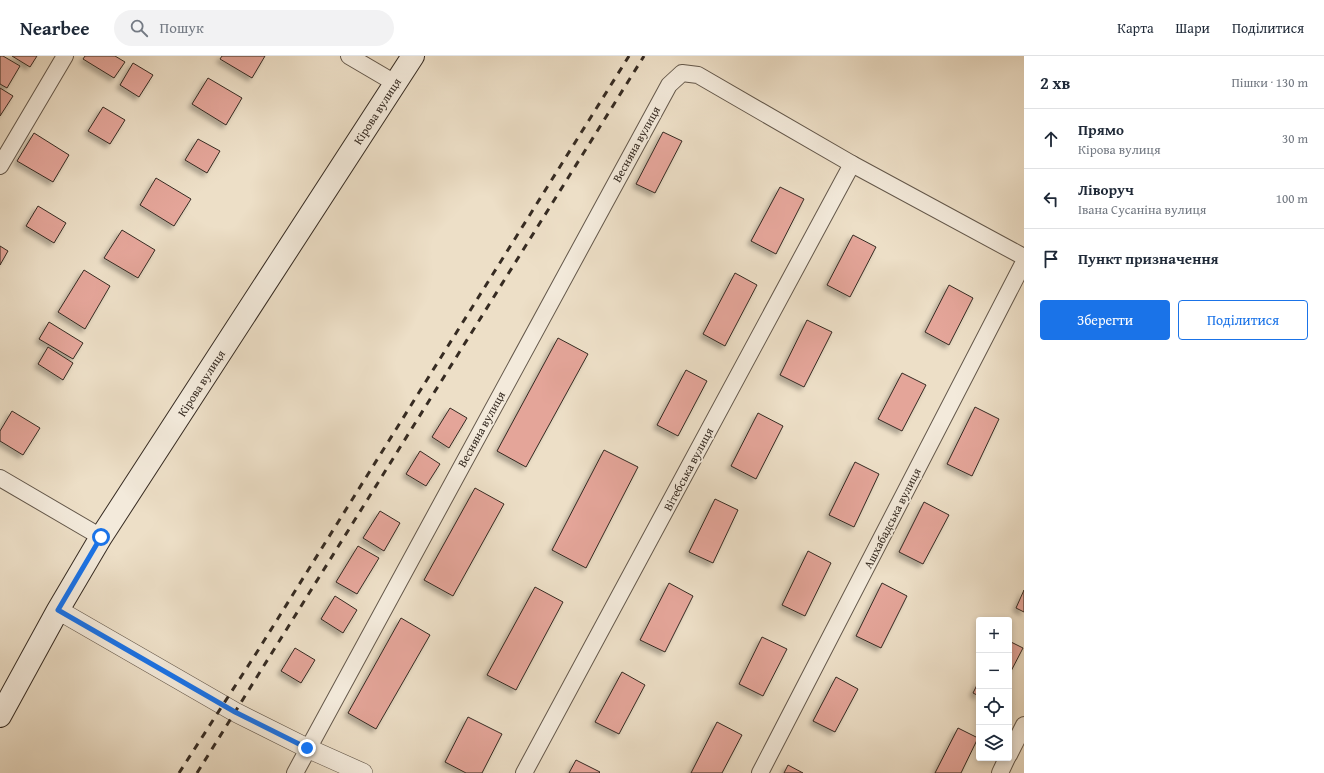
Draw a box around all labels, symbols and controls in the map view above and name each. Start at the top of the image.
search box [114,10,394,46]
text: Nearbee [20,14,90,42]
icon: search [128,17,150,39]
text: Пошук [160,17,204,38]
text: Карта [1117,18,1154,38]
text: Шари [1176,18,1210,38]
text: Поділитися [1232,18,1304,38]
text: 2 хв [1040,70,1070,95]
text: Пішки · 130 m [1231,73,1308,92]
street label: Кірова вулиця [349,74,405,148]
street label: Весняна вулиця [608,103,664,185]
text: Прямо [1078,119,1124,140]
icon: ahead [1040,128,1062,150]
text: 30 m [1282,129,1308,148]
text: Кірова вулиця [1078,140,1161,159]
text: Ліворуч [1078,179,1134,200]
icon: left [1040,188,1062,210]
text: 100 m [1276,189,1308,208]
text: Івана Сусаніна вулиця [1078,200,1206,219]
icon: arrive [1040,248,1062,270]
text: Пункт призначення [1078,248,1219,269]
button: Зберегти [1040,300,1170,340]
button: Поділитися [1178,300,1308,340]
street label: Кірова вулиця [173,346,229,420]
street label: Весняна вулиця [453,388,509,470]
street label: Вітебська вулиця [659,424,717,514]
street label: Ашхабадська вулиця [859,465,925,571]
route start [92,528,110,546]
map controls [976,617,1012,761]
button: + [976,617,1012,653]
button: − [976,653,1012,689]
button: locate [976,689,1012,725]
button: layers [976,725,1012,761]
route end [298,739,316,757]

